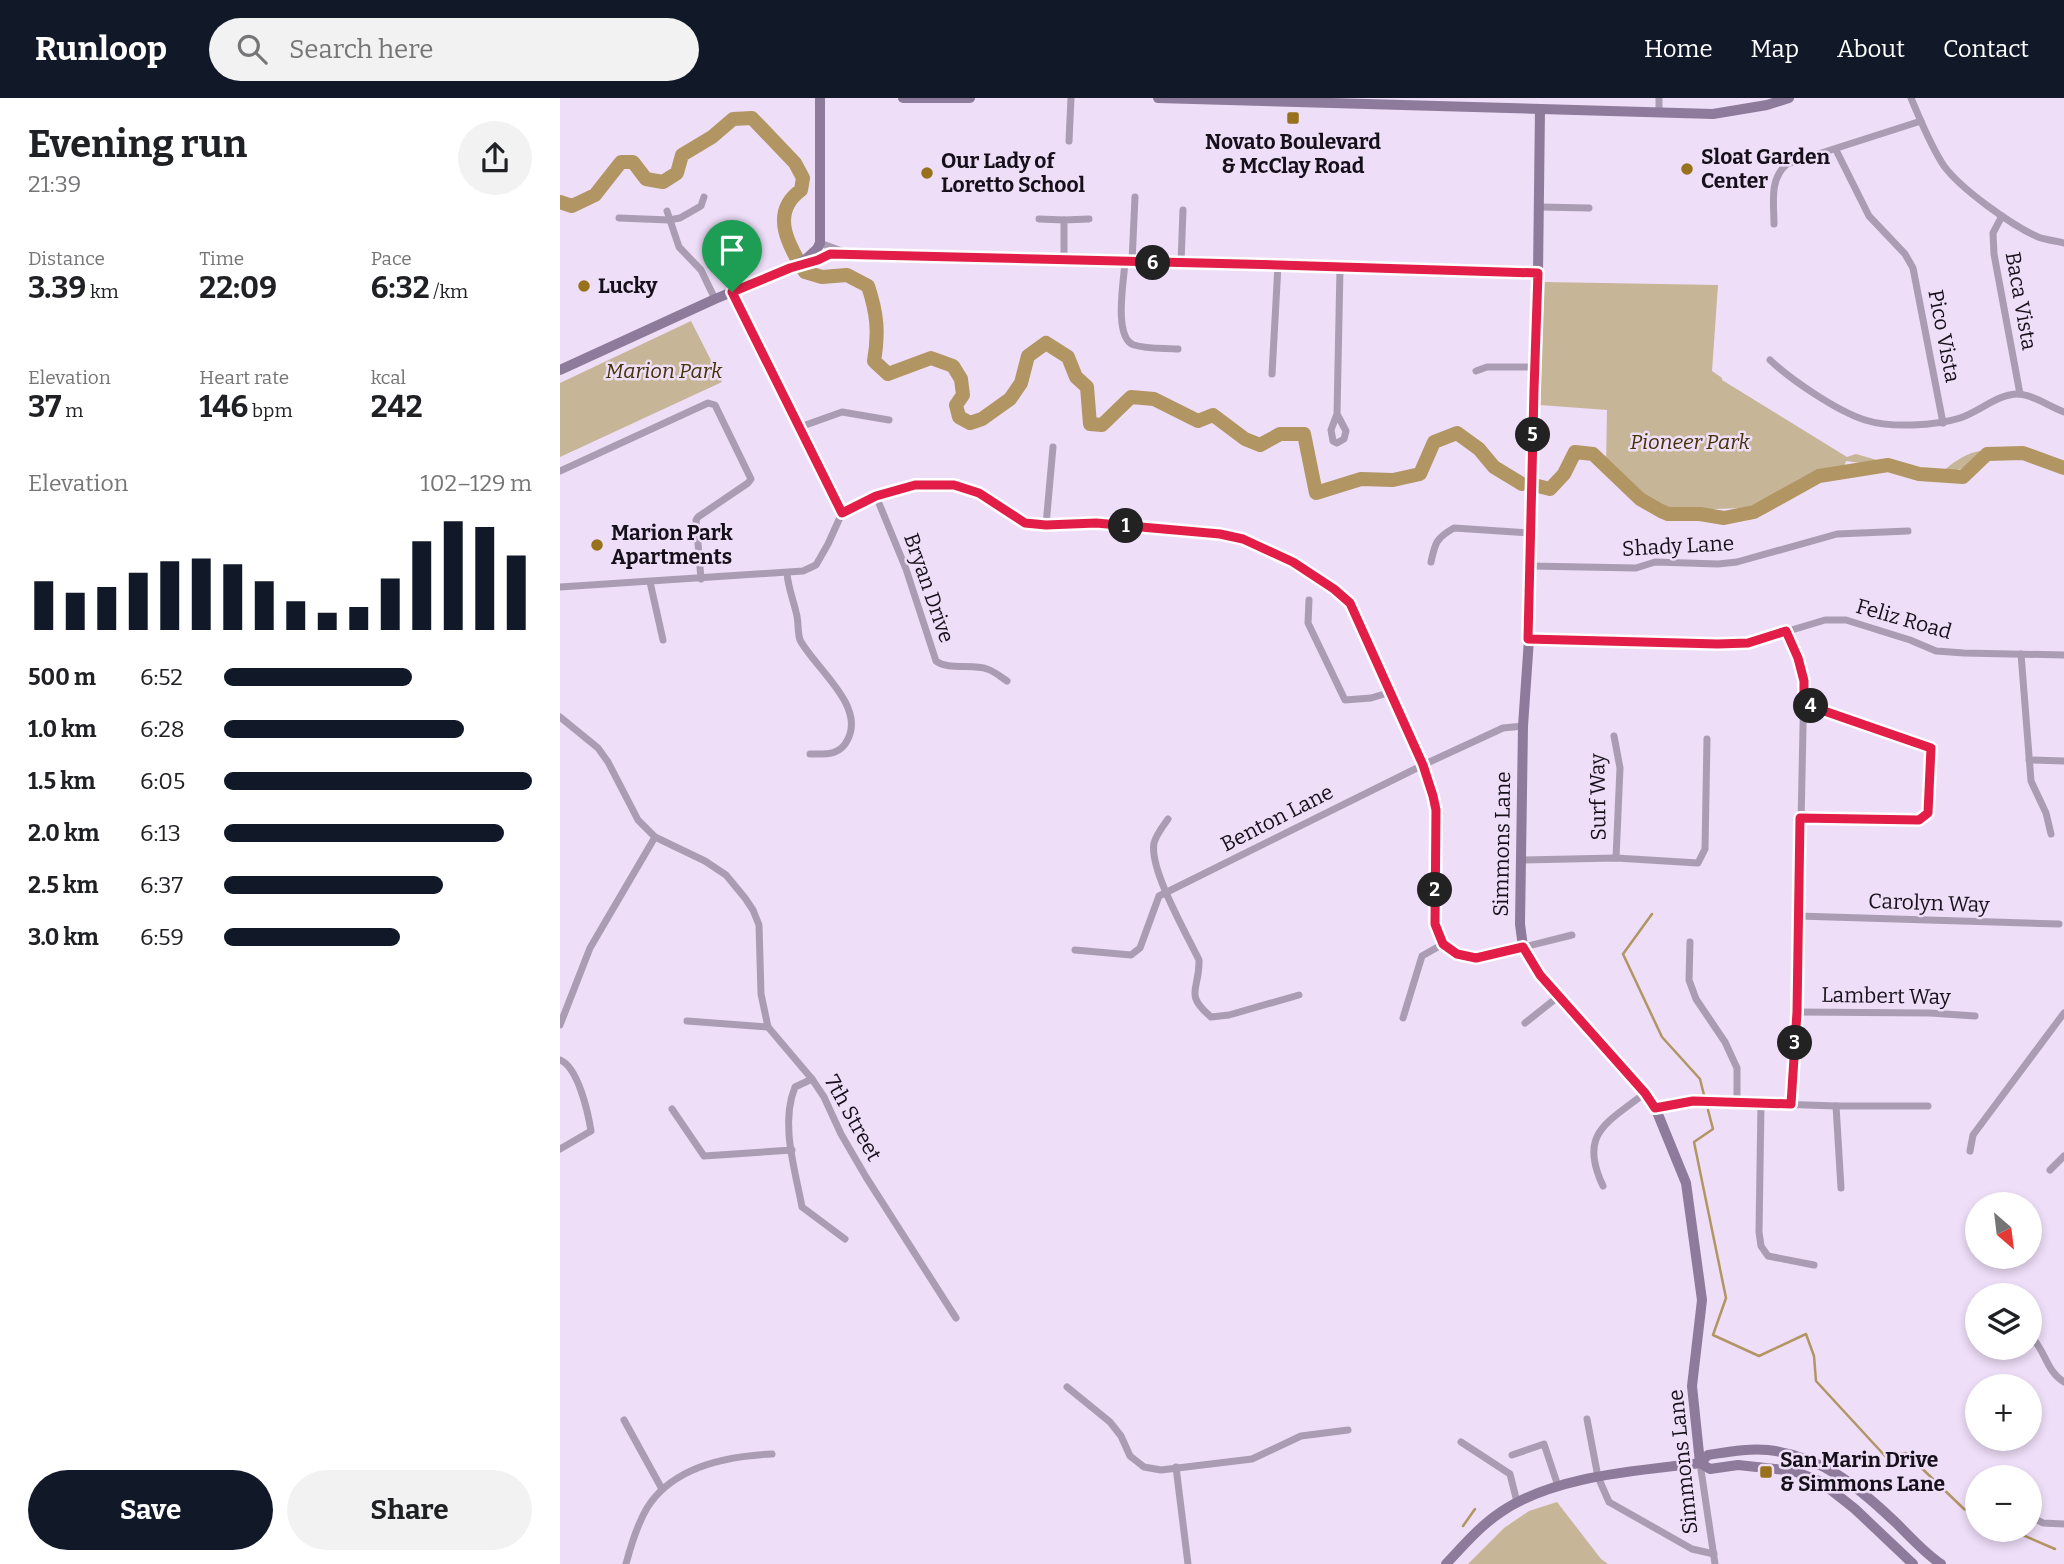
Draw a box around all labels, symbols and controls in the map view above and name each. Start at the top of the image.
search box [209,18,699,81]
text: Runloop [35,29,167,69]
icon: search [233,30,271,68]
text: Search here [289,34,433,65]
text: Home [1644,35,1713,63]
text: Map [1751,35,1799,63]
text: About [1837,35,1905,63]
text: Contact [1943,35,2029,63]
marker: Novato Boulevard & McClay Road [1285,110,1301,126]
text: Evening run [28,121,247,167]
button: share [458,121,532,195]
place label: Novato Boulevard & McClay Road [1205,129,1381,179]
place label: Sloat Garden Center [1701,144,1831,194]
place label: Our Lady of Loretto School [941,148,1086,198]
marker: Sloat Garden Center [1679,161,1695,177]
marker: Our Lady of Loretto School [919,165,935,181]
text: 21:39 [28,170,81,198]
pin [702,220,762,292]
icon: arrive [713,231,751,269]
pin: 6 [1136,246,1170,280]
text: Distance [28,247,105,270]
text: Time [199,247,244,270]
text: Pace [371,247,412,270]
street label: Baca Vista [2000,250,2043,353]
text: 6 [1147,251,1158,274]
text: 3.39 [28,270,86,306]
text: 22:09 [199,270,277,306]
text: 6:32 [371,270,430,306]
place label: Lucky [598,273,658,299]
marker: Lucky [576,278,592,294]
text: km [86,280,119,303]
text: /km [430,280,468,303]
street label: Pico Vista [1922,287,1966,385]
park label: Marion Park [606,358,723,384]
text: Elevation [28,366,111,389]
text: Heart rate [199,366,289,389]
text: kcal [371,366,406,389]
text: 37 [28,389,61,425]
text: 146 [199,389,248,425]
text: 242 [371,389,423,425]
text: m [61,399,83,422]
text: bpm [248,399,293,422]
pin: 5 [1516,418,1550,452]
text: 5 [1527,423,1538,446]
park label: Pioneer Park [1630,429,1751,455]
text: Elevation [28,469,128,497]
text: 102–129 m [420,469,532,497]
pin: 1 [1108,508,1144,544]
text: 1 [1121,514,1130,537]
place label: Marion Park Apartments [611,520,733,570]
street label: Bryan Drive [898,530,960,646]
street label: Shady Lane [1621,530,1735,562]
marker: Marion Park Apartments [589,537,605,553]
street label: Feliz Road [1853,593,1955,645]
text: 500 m [28,663,96,691]
text: 6:52 [140,663,183,691]
pin: 4 [1794,688,1828,724]
text: 4 [1805,694,1816,717]
text: 1.0 km [28,715,97,743]
text: 6:28 [140,715,185,743]
street label: Surf Way [1584,752,1612,841]
text: 1.5 km [28,767,95,795]
text: 6:05 [140,767,185,795]
street label: Simmons Lane [1488,771,1516,917]
street label: Benton Lane [1216,779,1338,857]
text: 2.0 km [28,819,99,847]
text: 6:13 [140,819,181,847]
text: 2.5 km [28,871,98,899]
text: 6:37 [140,871,183,899]
pin: 2 [1418,872,1452,908]
text: 2 [1429,878,1440,901]
street label: Carolyn Way [1868,888,1991,918]
text: 3.0 km [28,923,99,951]
text: 6:59 [140,923,184,951]
street label: Lambert Way [1821,982,1952,1010]
pin: 3 [1778,1026,1812,1060]
text: 3 [1789,1031,1800,1054]
street label: 7th Street [819,1070,887,1166]
north arrow [1965,1192,2042,1269]
map controls [1965,1192,2042,1542]
button: layers [1965,1283,2042,1360]
button: + [1965,1374,2042,1451]
street label: Simmons Lane [1662,1388,1704,1536]
place label: San Marin Drive & Simmons Lane [1780,1447,1945,1497]
marker: San Marin Drive & Simmons Lane [1758,1464,1774,1480]
button: − [1965,1465,2042,1542]
button: Save [28,1470,273,1550]
button: Share [287,1470,532,1550]

